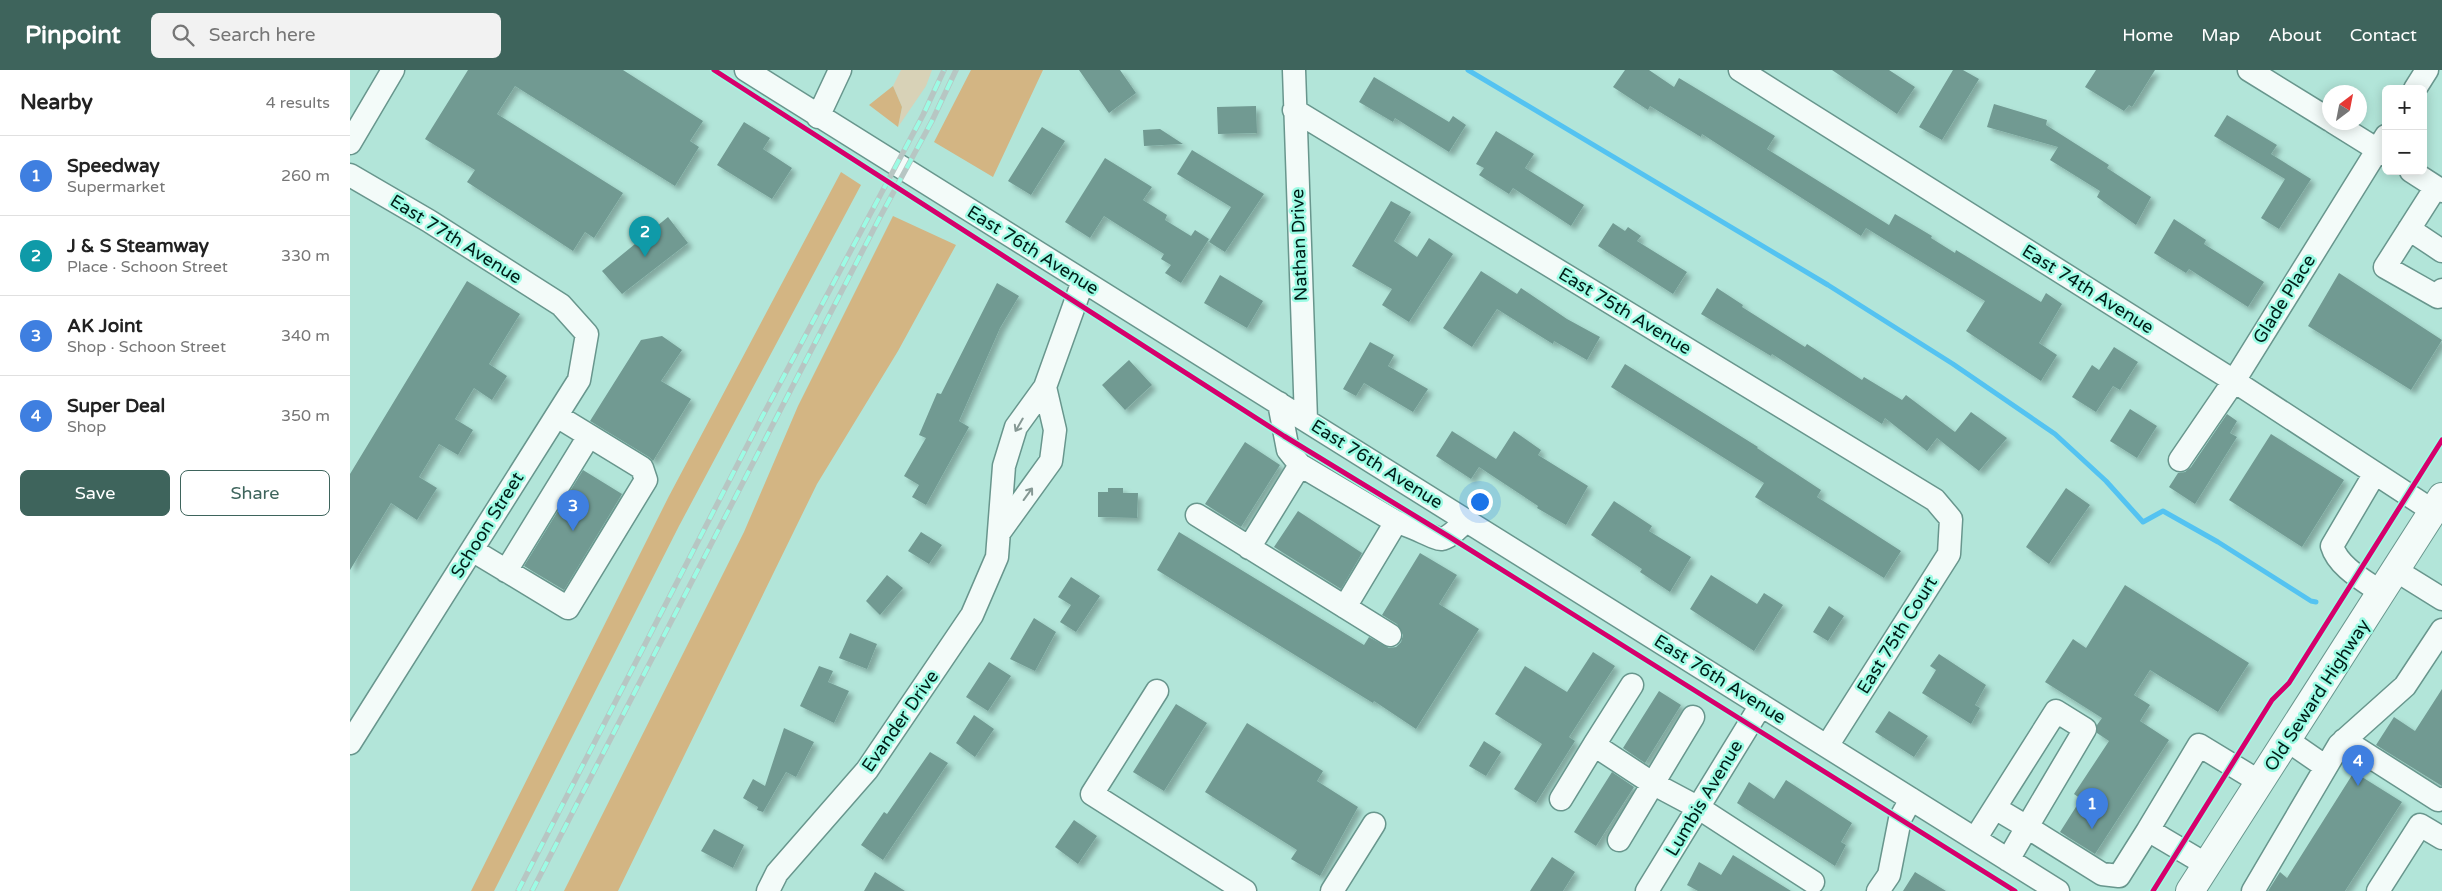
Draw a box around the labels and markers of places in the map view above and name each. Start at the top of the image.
pin: 2 [629,216,661,257]
pin: 3 [557,490,589,531]
pin: 4 [2342,745,2374,786]
pin: 1 [2076,788,2108,829]

